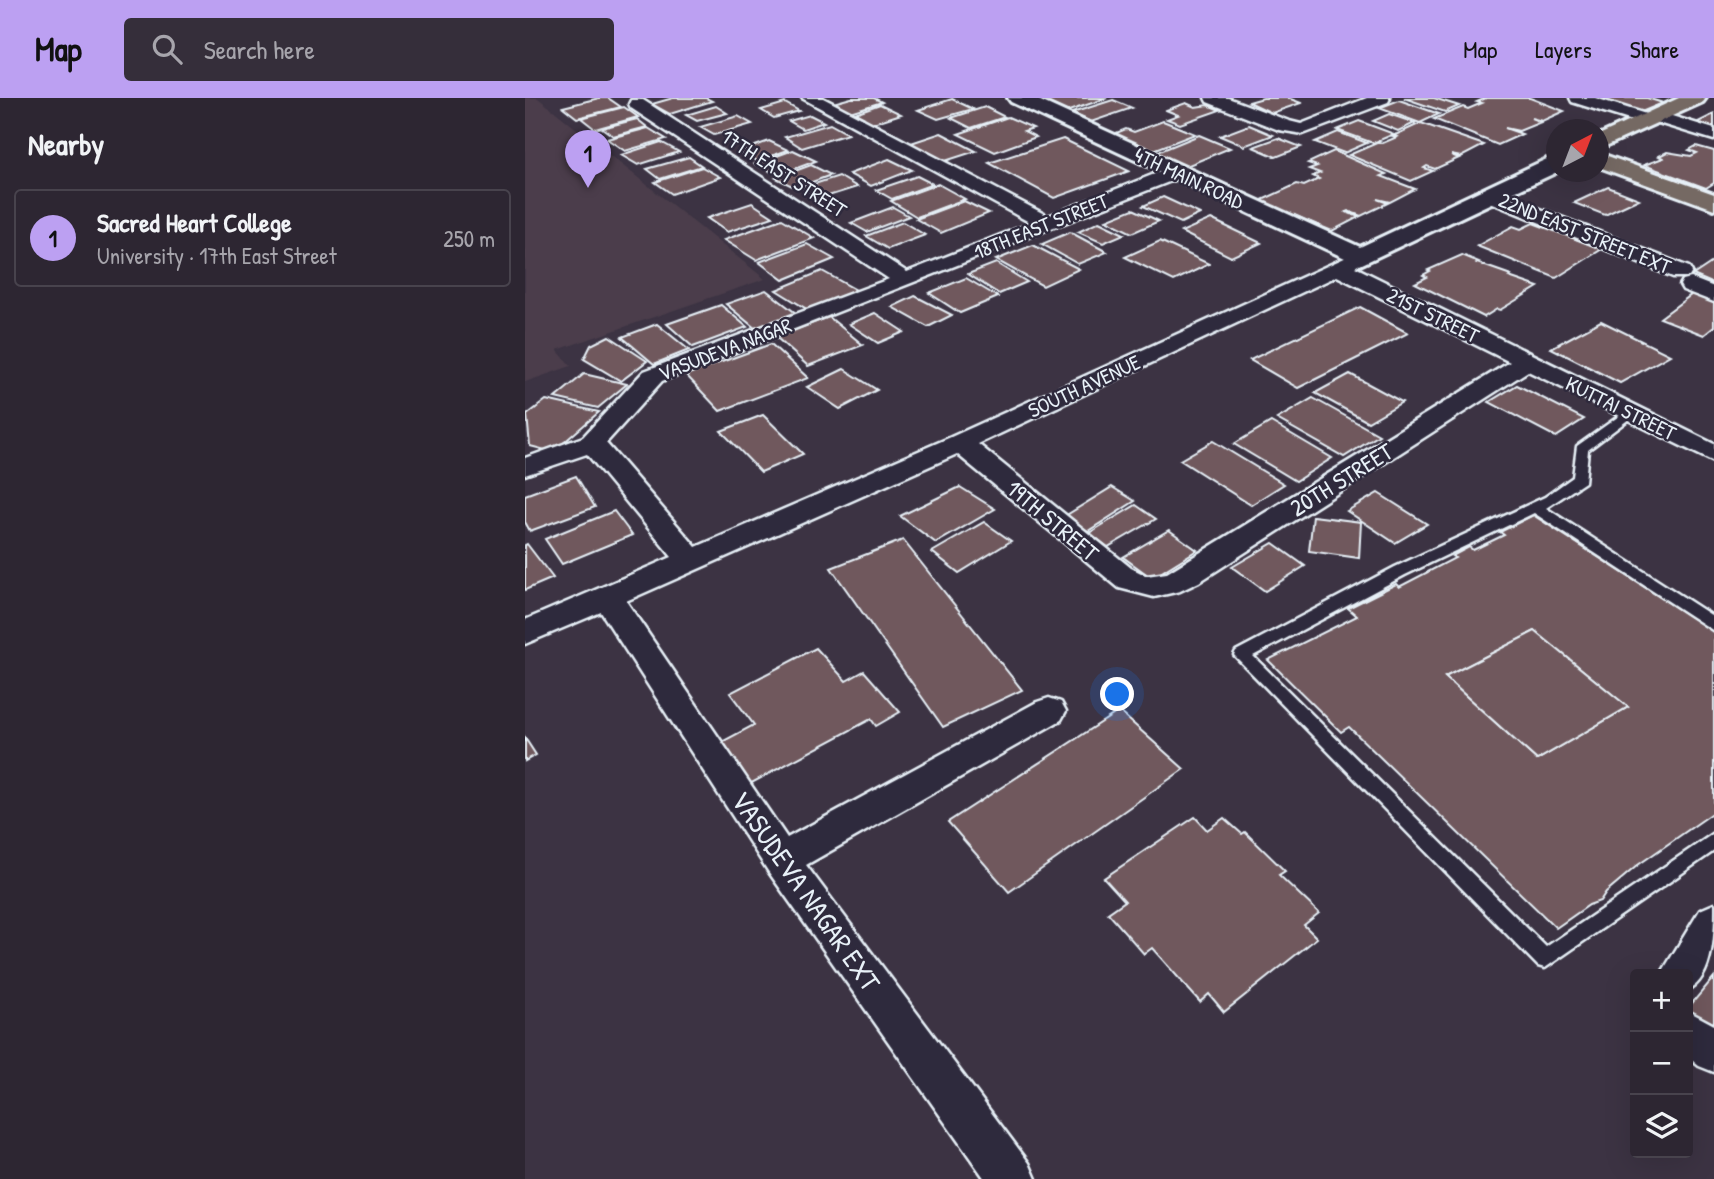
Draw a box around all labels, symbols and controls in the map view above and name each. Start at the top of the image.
search box [124,18,614,81]
text: Map [35,27,82,71]
icon: search [148,30,186,68]
text: Search here [204,32,315,67]
text: Map [1463,33,1497,65]
text: Layers [1535,33,1592,65]
text: Share [1630,33,1679,65]
north arrow [1546,119,1609,182]
street label: 17TH EAST STREET [716,122,853,225]
text: Nearby [28,124,104,164]
pin: 1 [565,130,611,188]
street label: 4TH MAIN ROAD [1130,140,1248,216]
street label: 18TH EAST STREET [970,185,1114,266]
street label: 22ND EAST STREET EXT [1495,185,1677,281]
text: Sacred Heart College [97,205,292,240]
text: 1 [49,223,57,254]
text: 250 m [443,223,495,254]
text: University · 17th East Street [97,240,337,271]
street label: 21ST STREET [1382,280,1485,350]
street label: VASUDEVA NAGAR [654,310,796,388]
street label: SOUTH AVENUE [1023,347,1145,425]
street label: KUTTAI STREET [1561,369,1682,448]
street label: 20TH STREET [1284,434,1399,523]
street label: 19TH STREET [1000,472,1106,568]
your location [1100,677,1134,711]
street label: VASUDEVA NAGAR EXT [723,783,890,999]
map controls [1630,969,1693,1158]
button: + [1630,969,1693,1032]
button: − [1630,1032,1693,1095]
button: layers [1630,1095,1693,1158]

